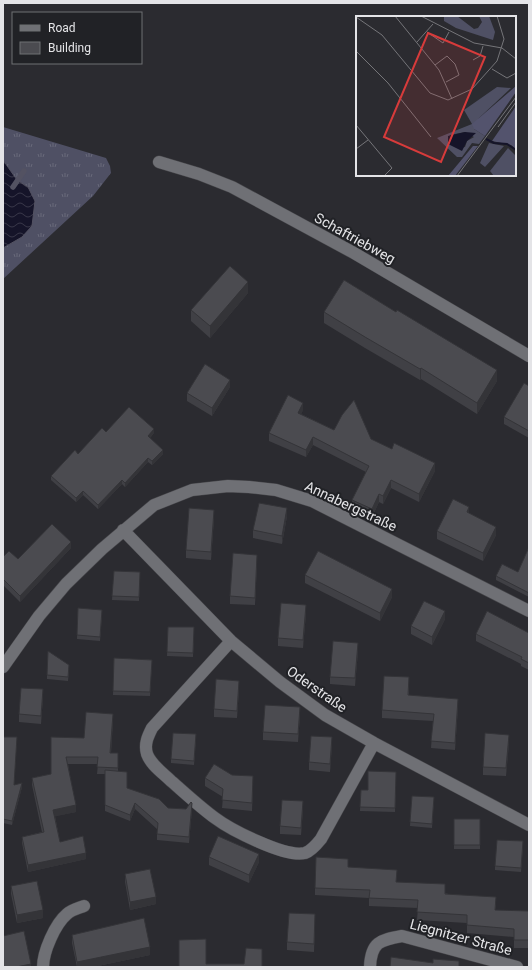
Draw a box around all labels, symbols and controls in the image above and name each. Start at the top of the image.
legend [12,12,142,64]
inset map [356,16,516,176]
text: Road [48,21,76,35]
text: Building [48,41,91,55]
street label: Schaftriebweg [312,209,398,267]
street label: Annabergstraße [302,478,400,534]
street label: Oderstraße [284,663,350,715]
street label: Liegnitzer Straße [408,916,514,958]

